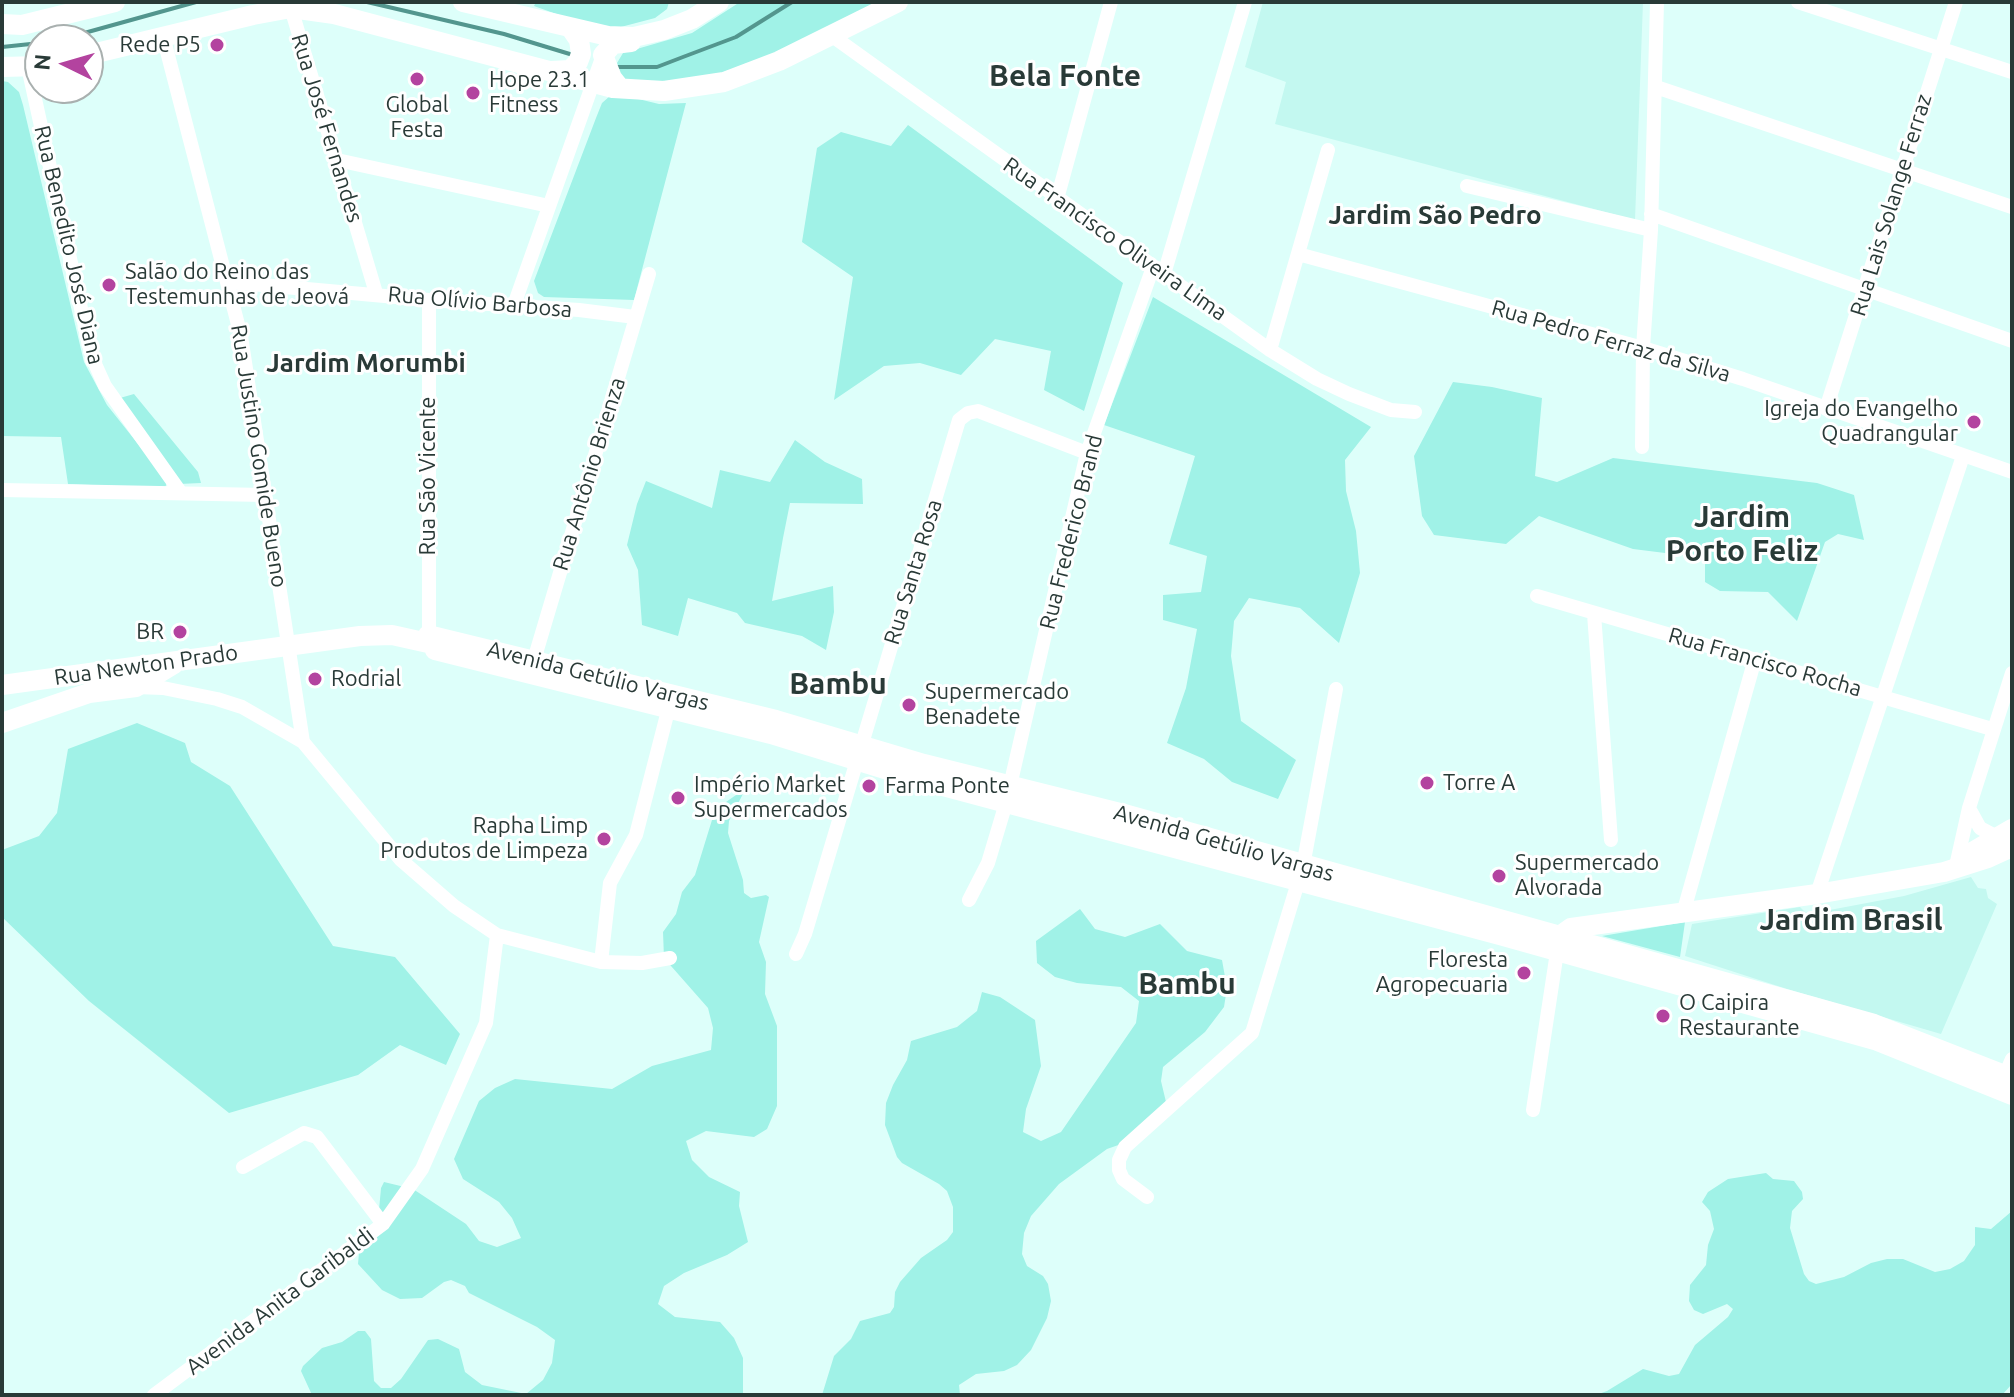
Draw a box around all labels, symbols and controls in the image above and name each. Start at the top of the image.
north arrow [24,24,104,104]
street label: Rua José Fernandes [286,30,368,226]
place label: Rede P5 [120,32,201,58]
marker: Rede P5 [208,36,226,54]
text: N [28,53,55,71]
district label: Bela Fonte [989,58,1141,94]
place label: Hope 23.1 Fitness [489,67,590,118]
marker: Global Festa [408,70,426,88]
marker: Hope 23.1 Fitness [464,84,482,102]
street label: Rua Lais Solange Ferraz [1845,91,1937,319]
place label: Global Festa [385,92,449,144]
street label: Rua Benedito José Diana [29,123,109,367]
street label: Rua Francisco Oliveira Lima [998,152,1232,326]
district label: Jardim São Pedro [1328,199,1542,231]
place label: Salão do Reino das Testemunhas de Jeová [125,259,349,310]
marker: Salão do Reino das Testemunhas de Jeová [100,276,118,294]
street label: Rua Olívio Barbosa [387,281,573,323]
street label: Rua Pedro Ferraz da Silva [1489,294,1733,388]
street label: Rua Justino Gomide Bueno [225,323,293,589]
district label: Jardim Morumbi [266,347,466,379]
street label: Rua Antônio Brienza [547,374,631,574]
street label: Rua São Vicente [415,396,441,556]
place label: Igreja do Evangelho Quadrangular [1764,396,1958,448]
marker: Igreja do Evangelho Quadrangular [1965,413,1983,431]
street label: Rua Frederico Brand [1034,432,1108,632]
street label: Rua Santa Rosa [878,496,948,648]
district label: Jardim Porto Feliz [1666,499,1818,570]
place label: BR [136,619,164,645]
street label: Rua Francisco Rocha [1665,622,1865,702]
marker: BR [171,623,189,641]
street label: Avenida Getúlio Vargas [484,636,712,716]
street label: Rua Newton Prado [52,639,240,691]
place label: Rodrial [331,666,401,692]
district label: Bambu [789,666,887,702]
marker: Rodrial [306,670,324,688]
place label: Supermercado Benadete [925,679,1069,730]
marker: Supermercado Benadete [900,696,918,714]
place label: Torre A [1443,770,1515,796]
place label: Império Market Supermercados [694,772,848,824]
place label: Farma Ponte [885,773,1010,799]
marker: Torre A [1418,774,1436,792]
marker: Farma Ponte [860,777,878,795]
marker: Império Market Supermercados [669,789,687,807]
street label: Avenida Getúlio Vargas [1111,799,1337,887]
place label: Rapha Limp Produtos de Limpeza [380,813,588,864]
marker: Rapha Limp Produtos de Limpeza [595,830,613,848]
place label: Supermercado Alvorada [1515,850,1659,902]
marker: Supermercado Alvorada [1490,867,1508,885]
district label: Jardim Brasil [1759,902,1943,938]
place label: Floresta Agropecuaria [1376,947,1508,998]
marker: Floresta Agropecuaria [1515,964,1533,982]
district label: Bambu [1138,966,1236,1002]
place label: O Caipira Restaurante [1679,990,1800,1042]
marker: O Caipira Restaurante [1654,1007,1672,1025]
street label: Avenida Anita Garibaldi [181,1222,379,1380]

